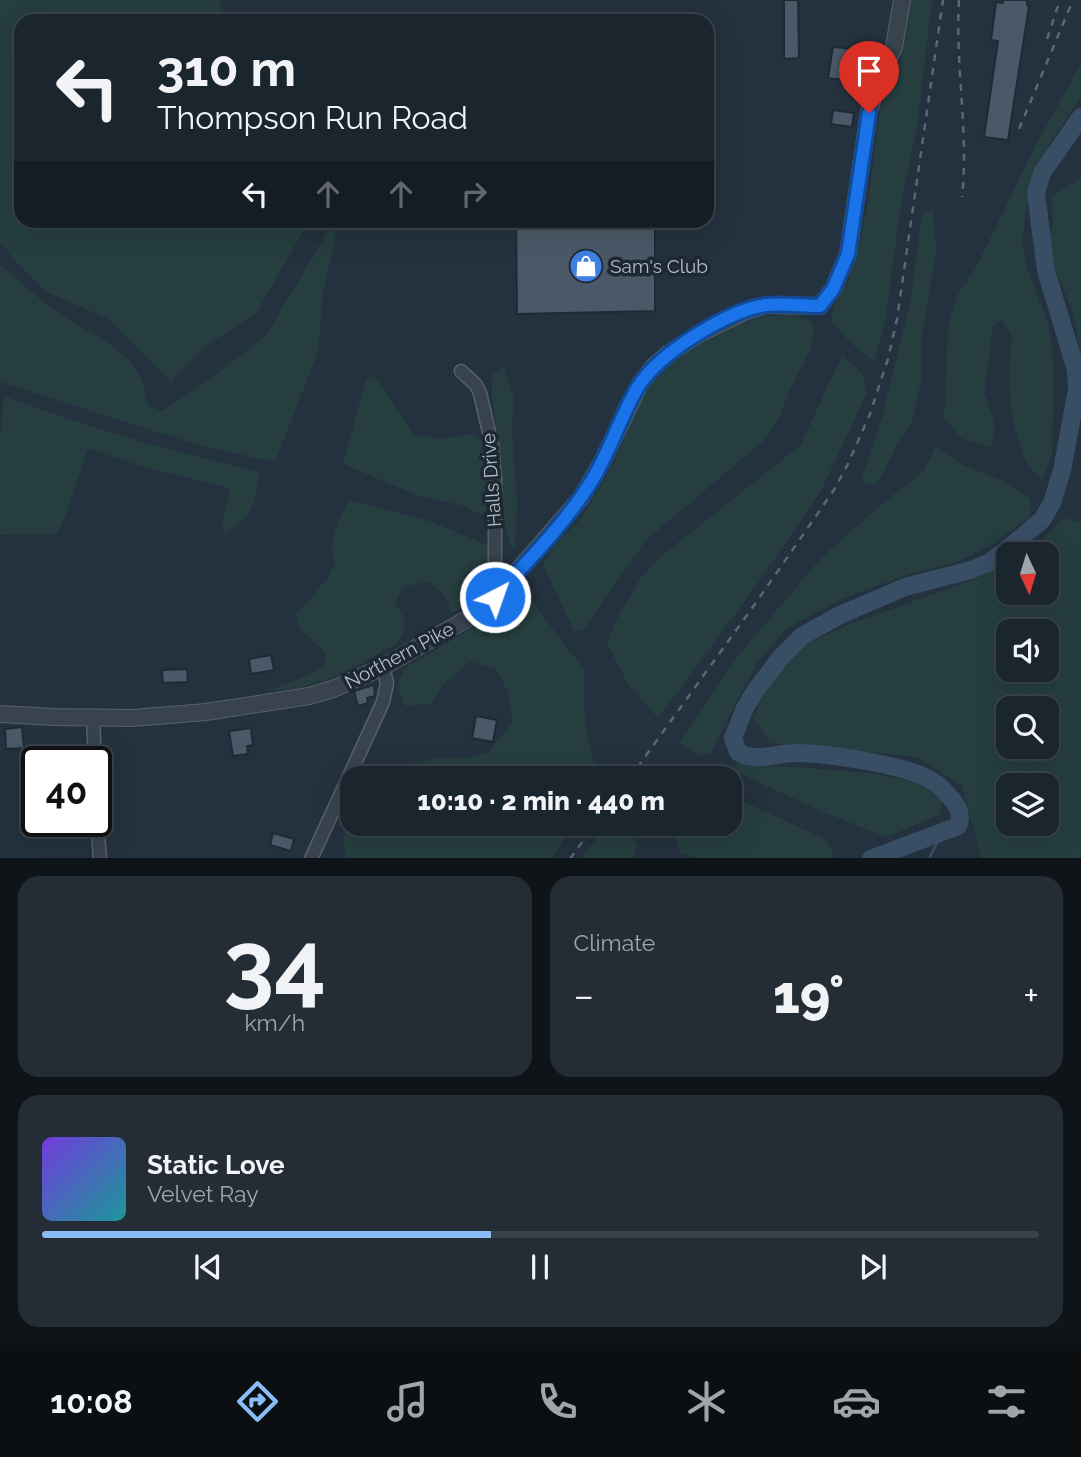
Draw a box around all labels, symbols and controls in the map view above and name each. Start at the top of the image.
text: 310 m [157,40,296,97]
pin [839,41,899,113]
icon: left [42,42,133,133]
icon: arrive [850,52,888,90]
text: Thompson Run Road [157,99,468,136]
icon: left [236,175,274,213]
icon: ahead [309,175,347,213]
icon: ahead [382,175,420,213]
icon: right [455,175,493,213]
shop icon: Sam's Club [567,247,605,285]
place label: Sam's Club [610,255,708,277]
street label: Halls Drive [477,432,505,528]
north arrow [996,542,1059,606]
map controls [996,542,1059,836]
position arrow [458,560,532,634]
street label: Northern Pike [341,617,457,693]
button: sound [996,619,1059,682]
button: search [996,696,1059,759]
speed limit sign: 40 [21,746,112,837]
button: layers [996,773,1059,836]
text: 10:10 · 2 min · 440 m [417,786,665,816]
text: 34 [223,910,326,1017]
text: Climate [574,929,655,956]
text: 19° [773,964,844,1025]
text: − [574,973,594,1018]
text: + [1023,973,1039,1018]
text: km/h [244,1009,305,1036]
text: Static Love [147,1150,285,1180]
text: Velvet Ray [147,1180,259,1207]
icon: previous [189,1248,227,1286]
icon: pause [521,1248,559,1286]
icon: next [854,1248,892,1286]
icon: directions [233,1377,282,1426]
icon: music [383,1377,432,1426]
icon: phone [533,1377,582,1426]
icon: climate [682,1377,731,1426]
icon: car [832,1377,881,1426]
icon: filters [982,1377,1031,1426]
text: 10:08 [50,1383,133,1420]

